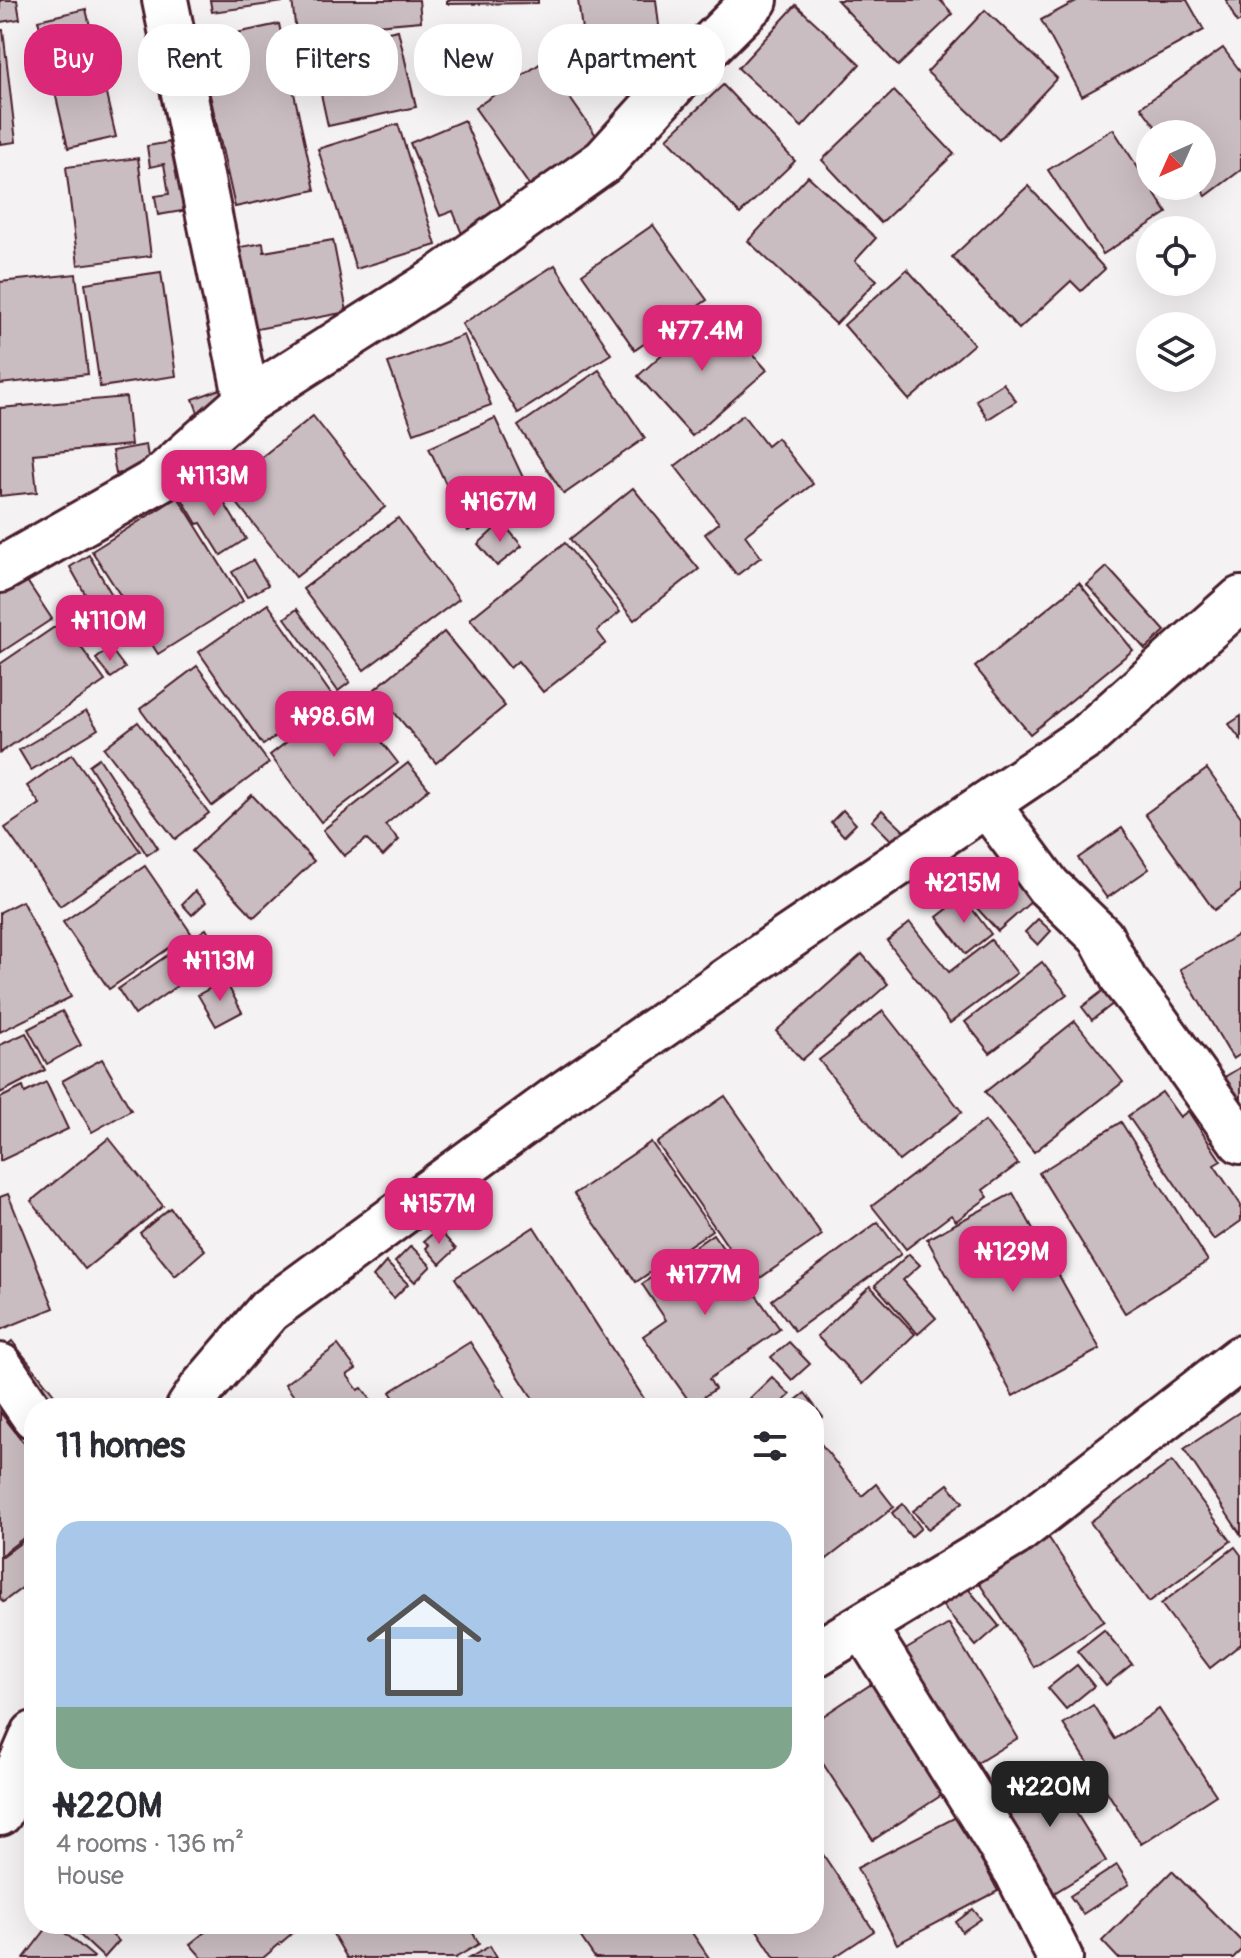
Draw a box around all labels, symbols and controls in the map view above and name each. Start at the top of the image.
chip: Buy [24,24,122,96]
chip: Rent [138,24,250,96]
chip: Filters [266,24,398,96]
chip: New [414,24,522,96]
chip: Apartment [538,24,725,96]
north arrow [1136,120,1216,200]
map controls [1136,120,1216,392]
button: locate [1136,216,1216,296]
pin: ₦77.4M [637,305,767,373]
button: layers [1136,312,1216,392]
text: ₦77.4M [661,315,743,347]
pin: ₦113M [158,450,270,518]
text: ₦113M [179,460,249,492]
pin: ₦167M [444,476,556,544]
text: ₦167M [463,486,537,518]
pin: ₦110M [54,595,166,663]
text: ₦110M [74,605,146,637]
pin: ₦98.6M [269,691,399,759]
text: ₦98.6M [293,701,375,733]
pin: ₦215M [908,857,1020,925]
text: ₦215M [927,867,1001,899]
pin: ₦113M [164,935,276,1003]
text: ₦113M [185,945,255,977]
pin: ₦157M [383,1178,495,1246]
text: ₦157M [403,1188,475,1220]
pin: ₦129M [957,1226,1069,1294]
text: ₦129M [977,1236,1049,1268]
pin: ₦177M [649,1249,761,1317]
text: ₦177M [669,1259,741,1291]
icon: filters [748,1424,792,1468]
text: 11 homes [56,1425,185,1468]
icon: home [352,1573,496,1717]
pin: ₦220M [994,1761,1106,1829]
text: ₦220M [1009,1771,1091,1803]
text: ₦220M [56,1785,162,1828]
text: 4 rooms · 136 m² [56,1828,244,1860]
text: House [56,1860,124,1892]

